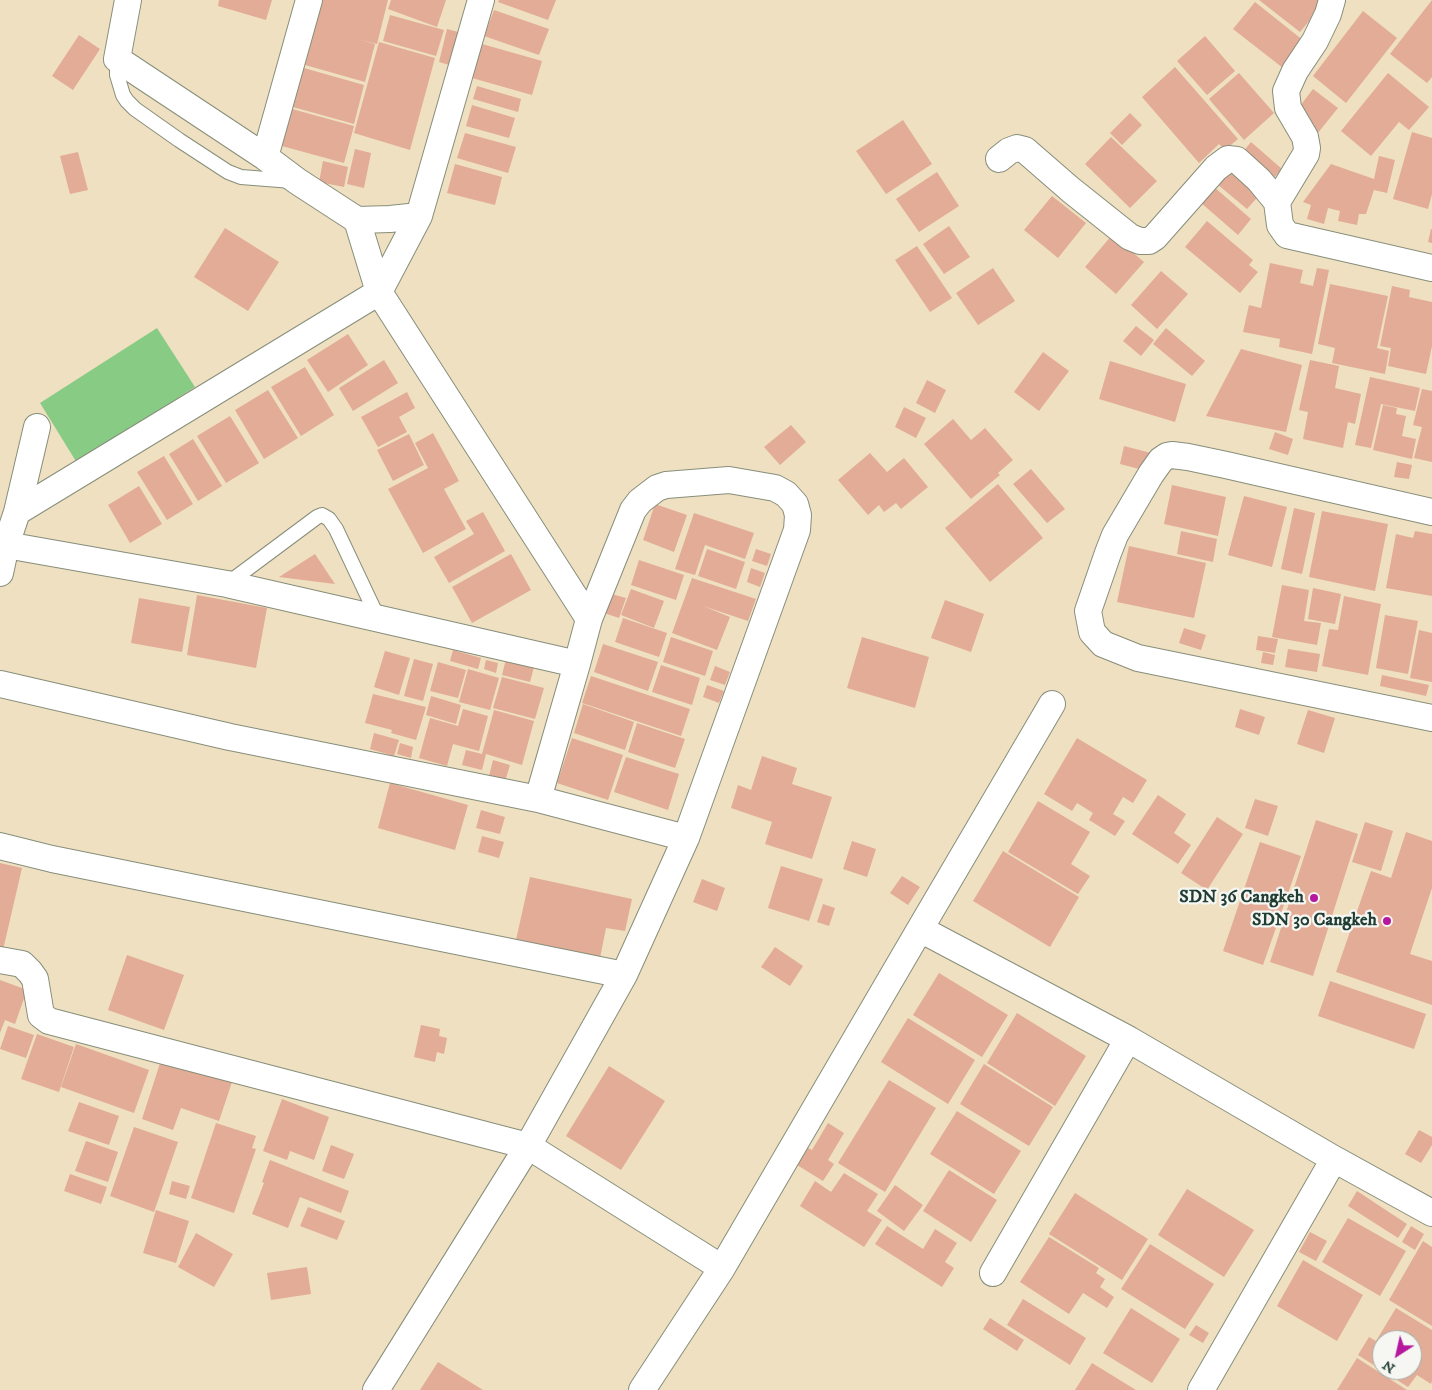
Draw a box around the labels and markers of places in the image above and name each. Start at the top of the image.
place label: SDN 36 Cangkeh [1179,887,1304,909]
marker: SDN 36 Cangkeh [1308,892,1320,904]
place label: SDN 30 Cangkeh [1252,910,1377,932]
marker: SDN 30 Cangkeh [1381,915,1393,927]

